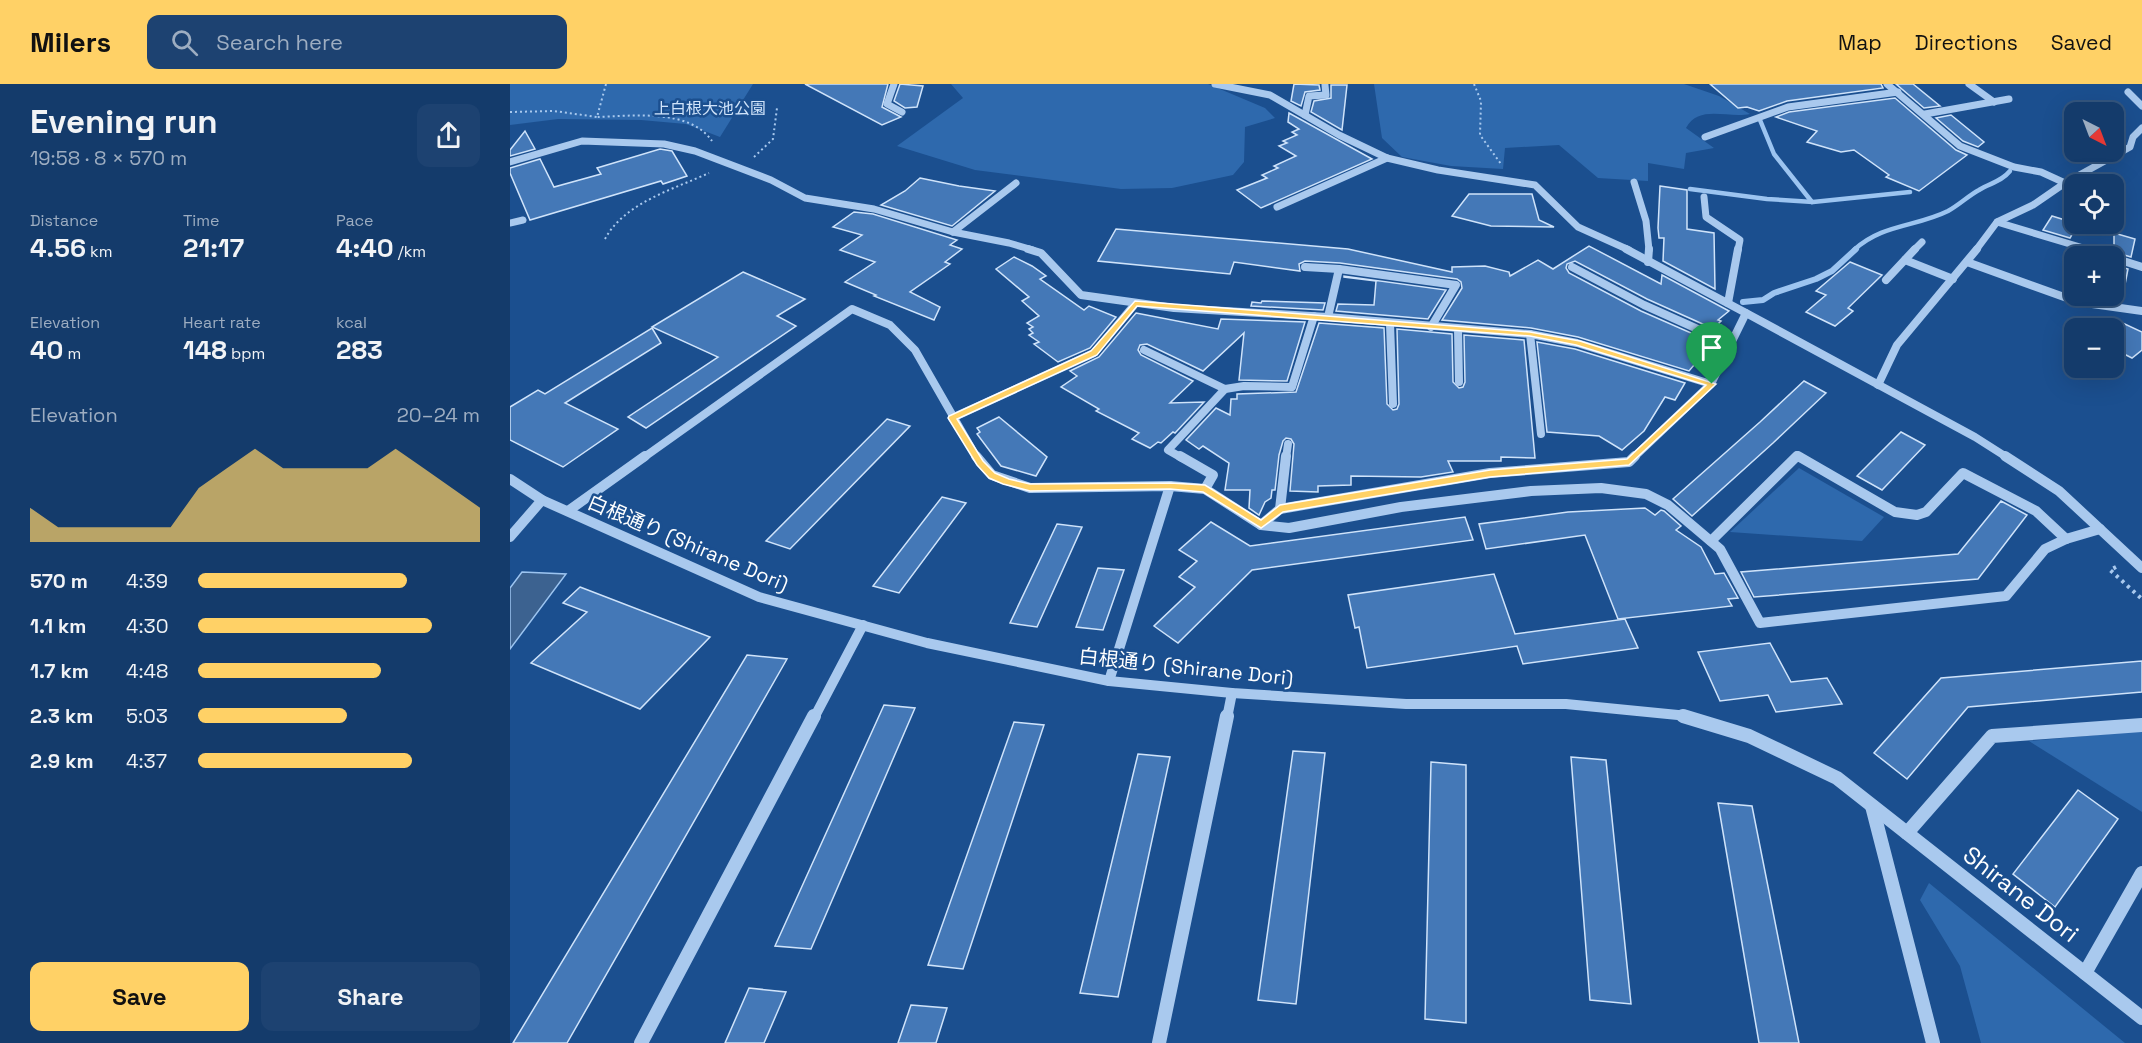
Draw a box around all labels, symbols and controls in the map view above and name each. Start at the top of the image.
search box [147,15,567,69]
text: Milers [30,24,111,60]
icon: search [168,26,201,59]
text: Search here [216,28,343,56]
text: Map [1838,29,1882,56]
text: Directions [1915,29,2018,56]
text: Saved [2051,29,2112,56]
park label: 上白根大池公園 [654,98,766,119]
text: Evening run [30,101,218,143]
north arrow [2064,102,2124,162]
map controls [2064,102,2124,378]
button: share [417,104,480,167]
text: 19:58 · 8 × 570 m [30,145,187,171]
button: locate [2064,174,2124,234]
text: Distance [30,210,98,231]
text: Time [183,210,219,231]
text: Pace [336,210,373,231]
text: 4.56 [30,231,86,265]
text: 21:17 [183,231,244,265]
text: 4:40 [336,231,394,265]
text: km [86,241,112,262]
text: /km [394,241,426,262]
button: + [2064,246,2124,306]
text: Elevation [30,312,100,333]
text: Heart rate [183,312,261,333]
text: kcal [336,312,367,333]
button: − [2064,318,2124,378]
pin [1686,322,1737,384]
icon: arrive [1695,331,1728,364]
text: 40 [30,333,63,367]
text: 148 [183,333,227,367]
text: 283 [336,333,383,367]
text: m [63,343,81,364]
text: bpm [227,343,265,364]
text: Elevation [30,402,118,428]
text: 20–24 m [397,402,480,428]
street label: 白根通り (Shirane Dori) [584,489,792,597]
text: 570 m [30,568,88,594]
text: 4:39 [126,568,168,594]
text: 1.1 km [30,613,86,639]
text: 4:30 [126,613,168,639]
street label: 白根通り (Shirane Dori) [1077,643,1295,691]
text: 1.7 km [30,658,89,684]
text: 4:48 [126,658,169,684]
text: 2.3 km [30,703,93,729]
text: 5:03 [126,703,168,729]
text: 2.9 km [30,748,94,774]
text: 4:37 [126,748,167,774]
street label: Shirane Dori [1957,839,2085,949]
button: Save [30,962,249,1031]
button: Share [261,962,480,1031]

